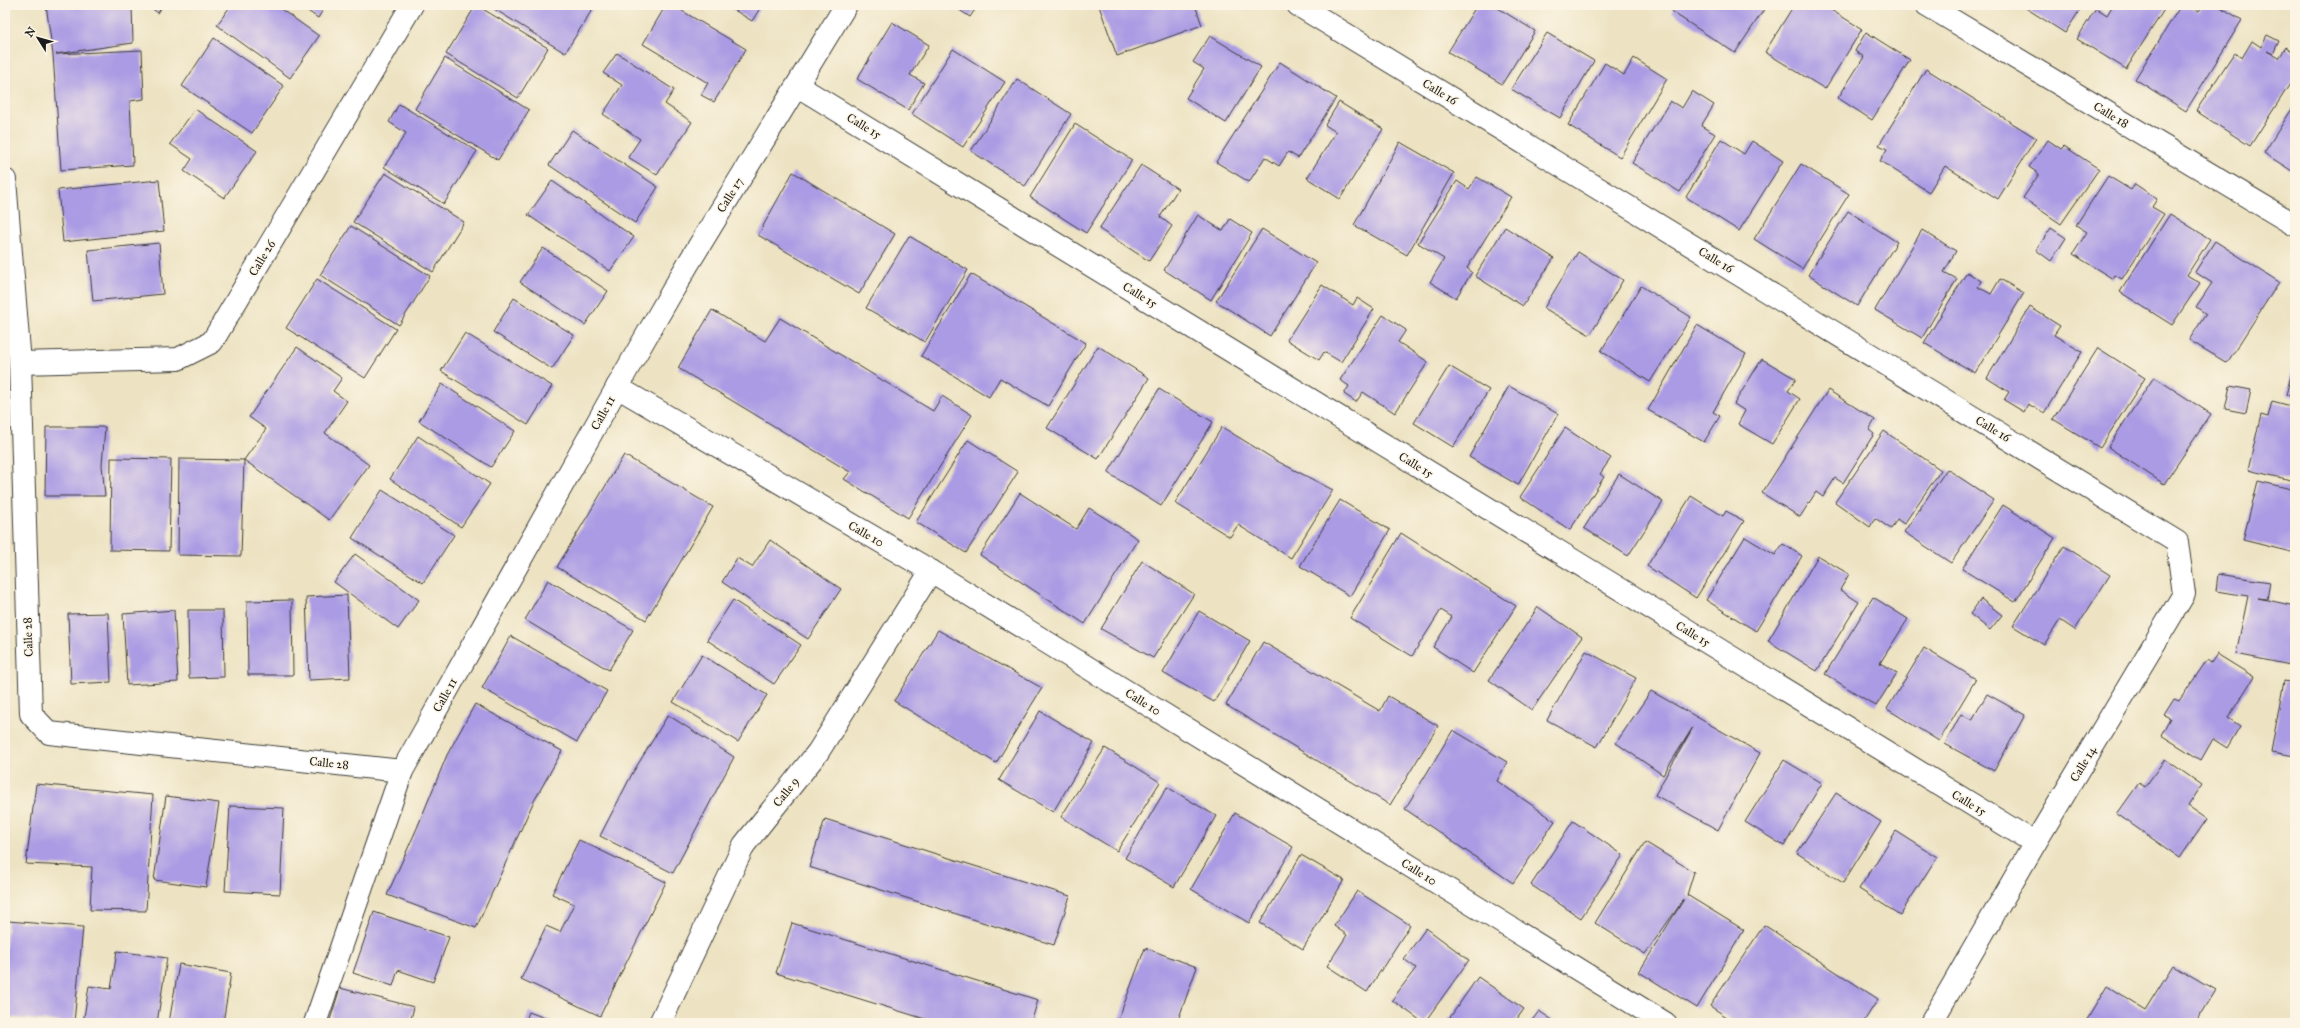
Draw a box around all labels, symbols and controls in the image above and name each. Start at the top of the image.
north arrow [18,18,58,58]
text: N [22,24,39,40]
street label: Calle 16 [1420,76,1461,108]
street label: Calle 18 [2091,99,2131,131]
street label: Calle 15 [844,110,884,142]
street label: Calle 17 [714,175,746,215]
street label: Calle 26 [246,237,279,278]
street label: Calle 16 [1696,244,1737,276]
street label: Calle 15 [1120,279,1160,311]
street label: Calle 11 [588,393,618,432]
street label: Calle 16 [1973,413,2014,445]
street label: Calle 15 [1396,449,1436,481]
street label: Calle 10 [846,518,886,550]
street label: Calle 28 [20,617,36,657]
street label: Calle 15 [1673,618,1713,650]
street label: Calle 11 [430,675,460,714]
street label: Calle 10 [1123,686,1163,718]
street label: Calle 14 [2067,744,2099,784]
street label: Calle 28 [309,754,349,772]
street label: Calle 9 [770,774,802,810]
street label: Calle 15 [1949,787,1989,819]
street label: Calle 10 [1399,856,1439,888]

